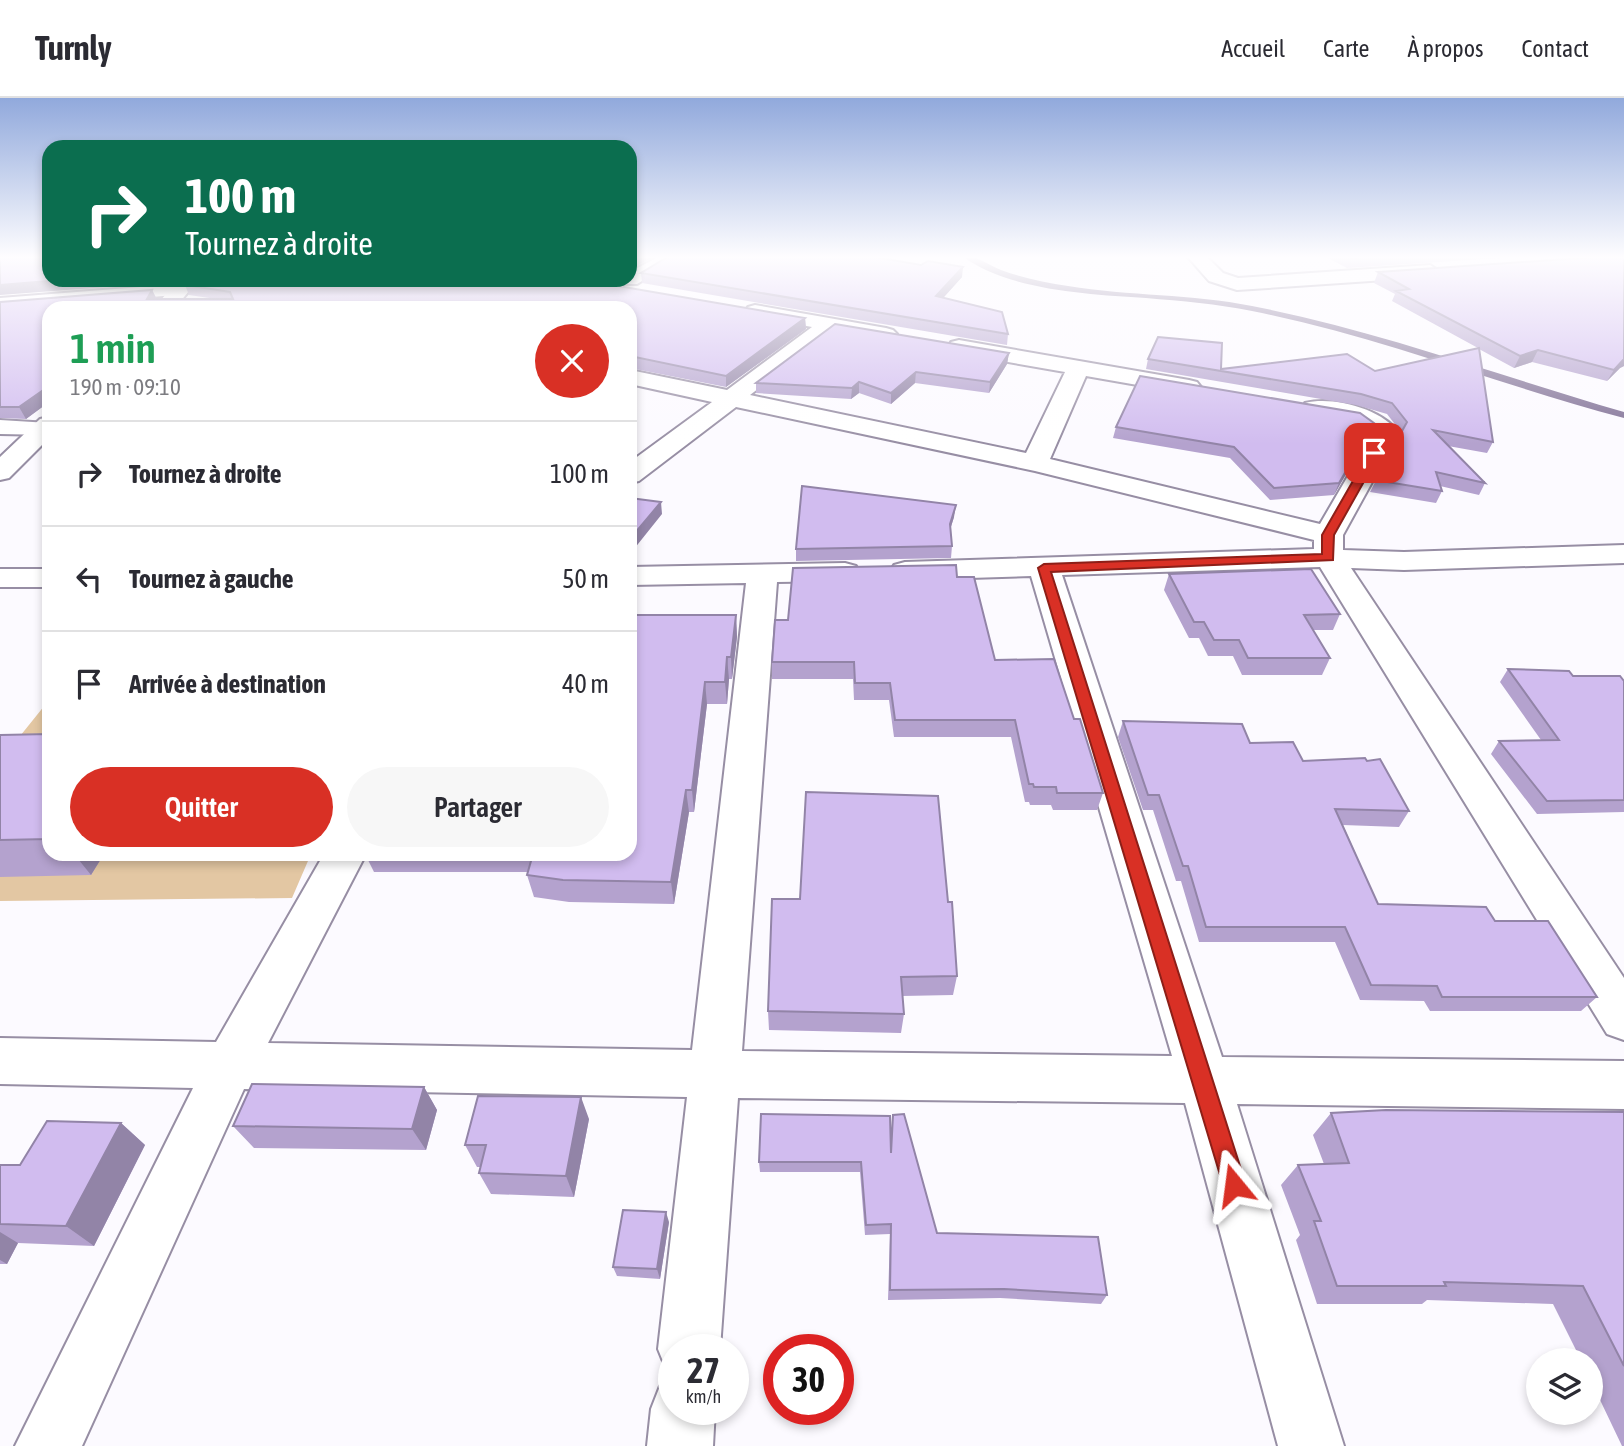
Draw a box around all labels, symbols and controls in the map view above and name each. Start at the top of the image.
text: Turnly [35,29,112,67]
text: Accueil [1221,35,1285,62]
text: Carte [1323,35,1369,62]
text: À propos [1407,35,1483,62]
text: Contact [1521,35,1589,62]
text: 100 m [185,167,296,223]
icon: right [70,168,161,259]
text: Tournez à droite [185,225,373,262]
text: 1 min [70,324,156,372]
button: close [535,324,609,398]
text: 190 m · 09:10 [70,374,181,400]
pin [1344,423,1404,483]
icon: arrive [1355,434,1393,472]
icon: right [70,455,108,493]
text: Tournez à droite [129,459,282,489]
text: 100 m [550,459,609,489]
icon: left [70,560,108,598]
text: Tournez à gauche [129,564,294,594]
text: 50 m [562,564,609,594]
icon: arrive [70,665,108,703]
text: Arrivée à destination [129,669,326,699]
text: 40 m [562,669,609,699]
button: Quitter [70,767,333,847]
button: Partager [347,767,609,847]
position arrow [1197,1148,1271,1222]
speed limit sign: 30 [763,1334,854,1425]
map controls [1526,1348,1603,1425]
button: layers [1526,1348,1603,1425]
text: 27 [687,1350,720,1390]
text: km/h [686,1386,721,1407]

